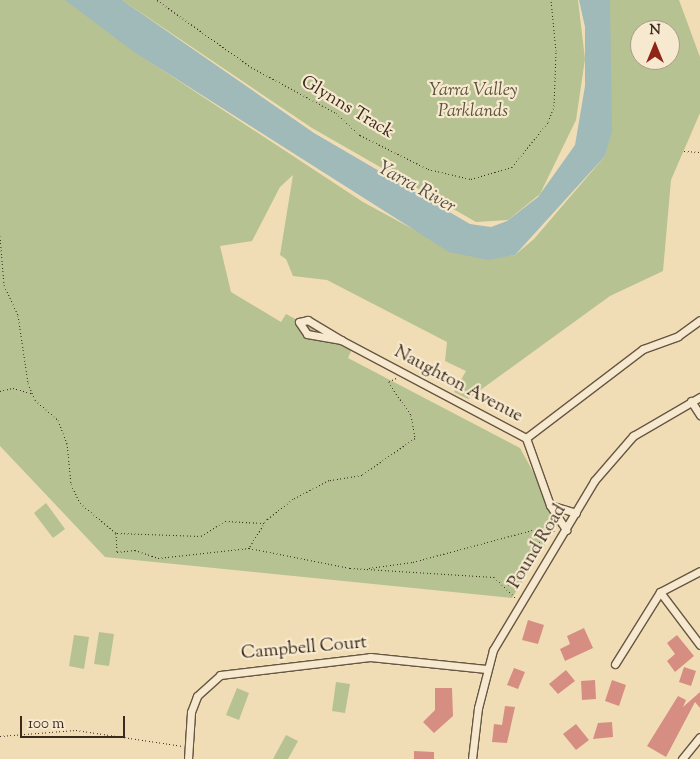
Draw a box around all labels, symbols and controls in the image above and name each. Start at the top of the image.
north arrow [630,20,680,70]
text: N [649,21,661,41]
street label: Glynns Track [297,72,397,144]
park label: Yarra Valley Parklands [429,81,517,124]
water label: Yarra River [373,157,459,219]
street label: Naughton Avenue [390,342,526,428]
street label: Pound Road [504,501,572,593]
street label: Campbell Court [240,633,368,665]
scale bar [22,706,128,738]
text: 100 m [28,714,64,735]

